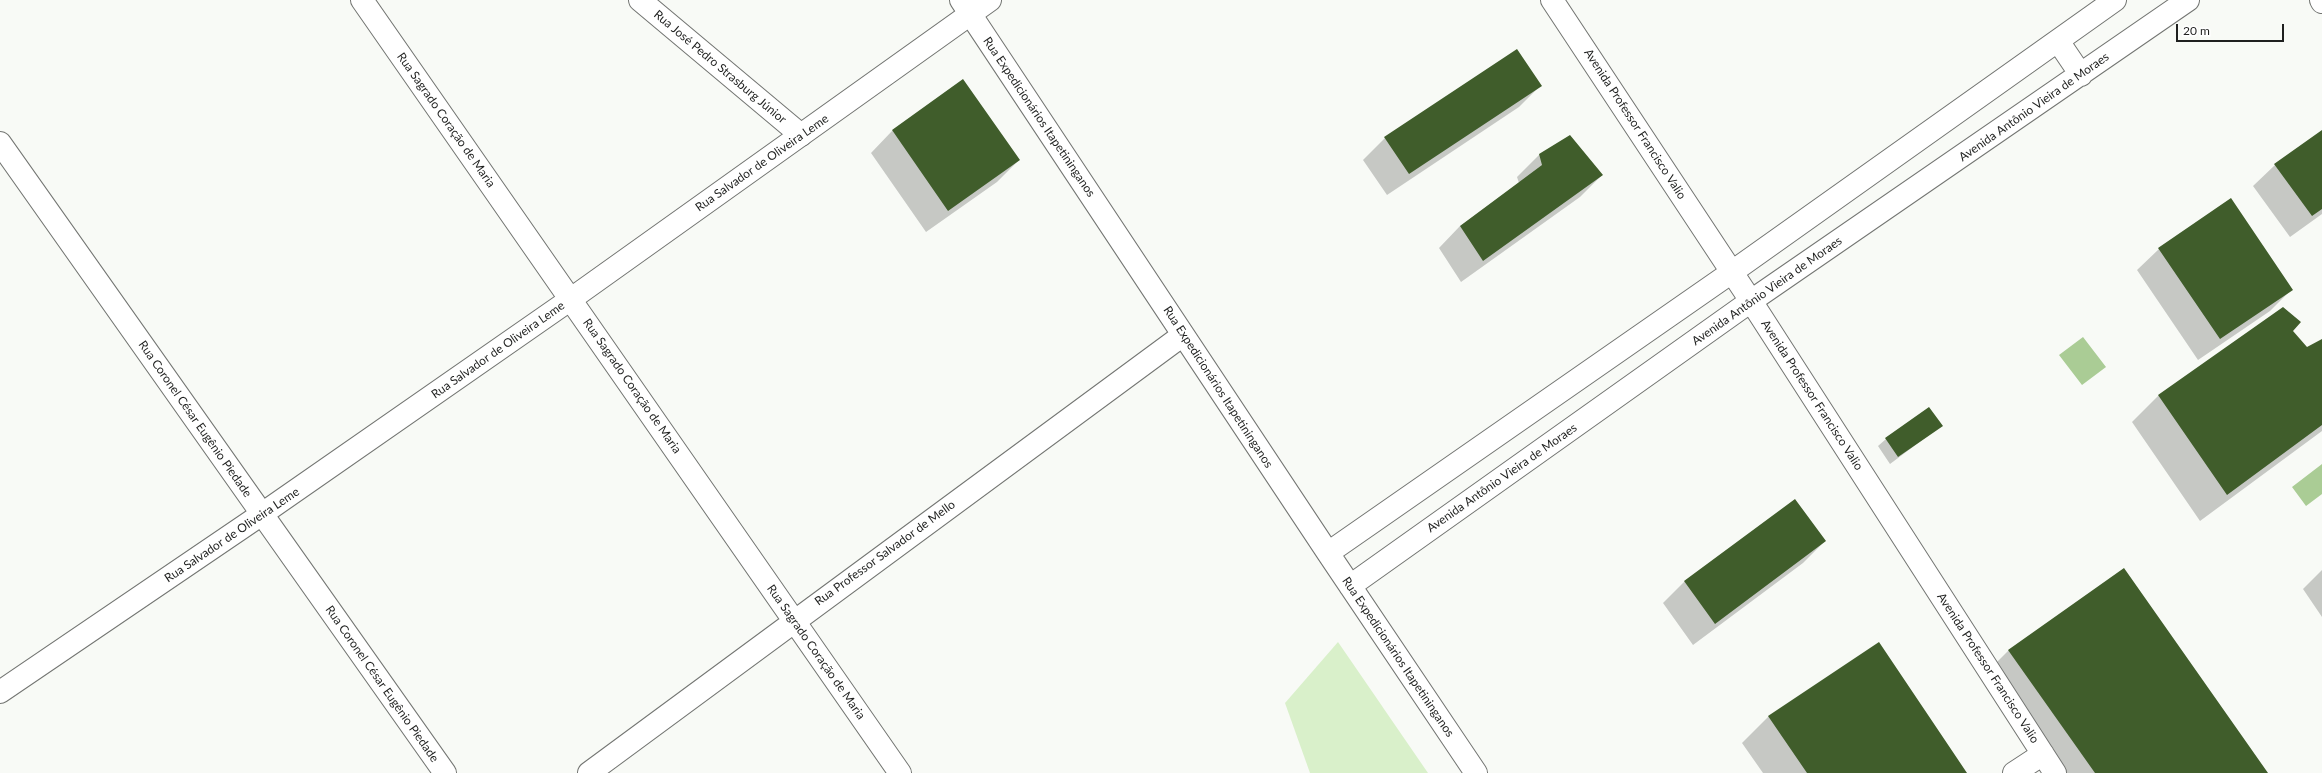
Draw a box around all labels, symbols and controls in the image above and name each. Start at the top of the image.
street label: Rua José Pedro Strasburg Júnior [651,7,789,127]
scale bar [2178,16,2286,42]
text: 20 m [2183,23,2210,38]
street label: Rua Expedicionários Itapetininganos [980,34,1098,200]
street label: Avenida Professor Francisco Valio [1581,46,1689,202]
street label: Rua Sagrado Coração de Maria [394,50,498,190]
street label: Avenida Antônio Vieira de Moraes [1956,50,2112,164]
street label: Rua Salvador de Oliveira Leme [693,111,831,215]
street label: Avenida Antônio Vieira de Moraes [1689,234,1845,348]
street label: Rua Salvador de Oliveira Leme [429,298,567,402]
street label: Rua Expedicionários Itapetininganos [1160,303,1276,471]
street label: Rua Sagrado Coração de Maria [580,316,684,456]
street label: Avenida Professor Francisco Valio [1758,317,1866,473]
street label: Rua Coronel César Eugênio Piedade [135,338,255,500]
street label: Avenida Antônio Vieira de Moraes [1424,421,1580,535]
street label: Rua Salvador de Oliveira Leme [162,484,302,586]
street label: Rua Professor Salvador de Mello [812,497,958,609]
street label: Rua Expedicionários Itapetininganos [1339,574,1457,740]
street label: Rua Sagrado Coração de Maria [764,582,868,722]
street label: Avenida Professor Francisco Valio [1934,590,2042,746]
street label: Rua Coronel César Eugênio Piedade [322,603,442,765]

